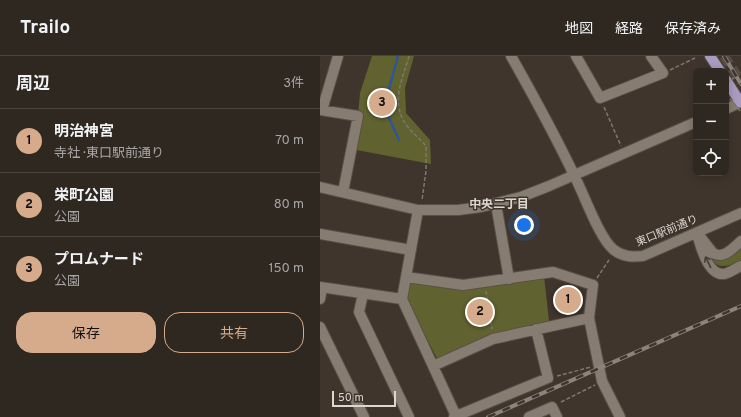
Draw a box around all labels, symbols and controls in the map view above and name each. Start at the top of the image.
text: Trailo [20,16,70,40]
text: 地図 [565,21,593,38]
text: 経路 [615,21,643,38]
text: 保存済み [665,21,721,38]
map controls [693,68,729,176]
button: + [693,68,729,104]
text: 周辺 [16,74,50,96]
text: 3件 [283,76,304,92]
pin: 3 [369,88,395,118]
button: − [693,104,729,140]
text: 明治神宮 [54,123,114,142]
text: 1 [26,133,32,149]
text: 70 m [275,133,304,149]
button: locate [693,140,729,176]
text: 寺社 · 東口駅前通り [54,146,164,162]
text: 栄町公園 [54,187,114,206]
text: 2 [25,197,33,213]
text: 80 m [274,197,304,213]
district label: 中央二丁目 [469,197,529,213]
text: 公園 [54,210,80,226]
street label: 東口駅前通り [634,212,700,250]
your location [514,215,534,235]
text: プロムナード [54,251,144,270]
one-way arrow [704,256,711,268]
text: 3 [25,261,33,277]
text: 150 m [269,261,304,277]
text: 公園 [54,274,80,290]
pin: 1 [555,285,581,315]
pin: 2 [467,297,493,327]
button: 保存 [16,312,156,353]
button: 共有 [164,312,304,353]
scale bar [332,389,396,408]
text: 50 m [338,391,364,405]

